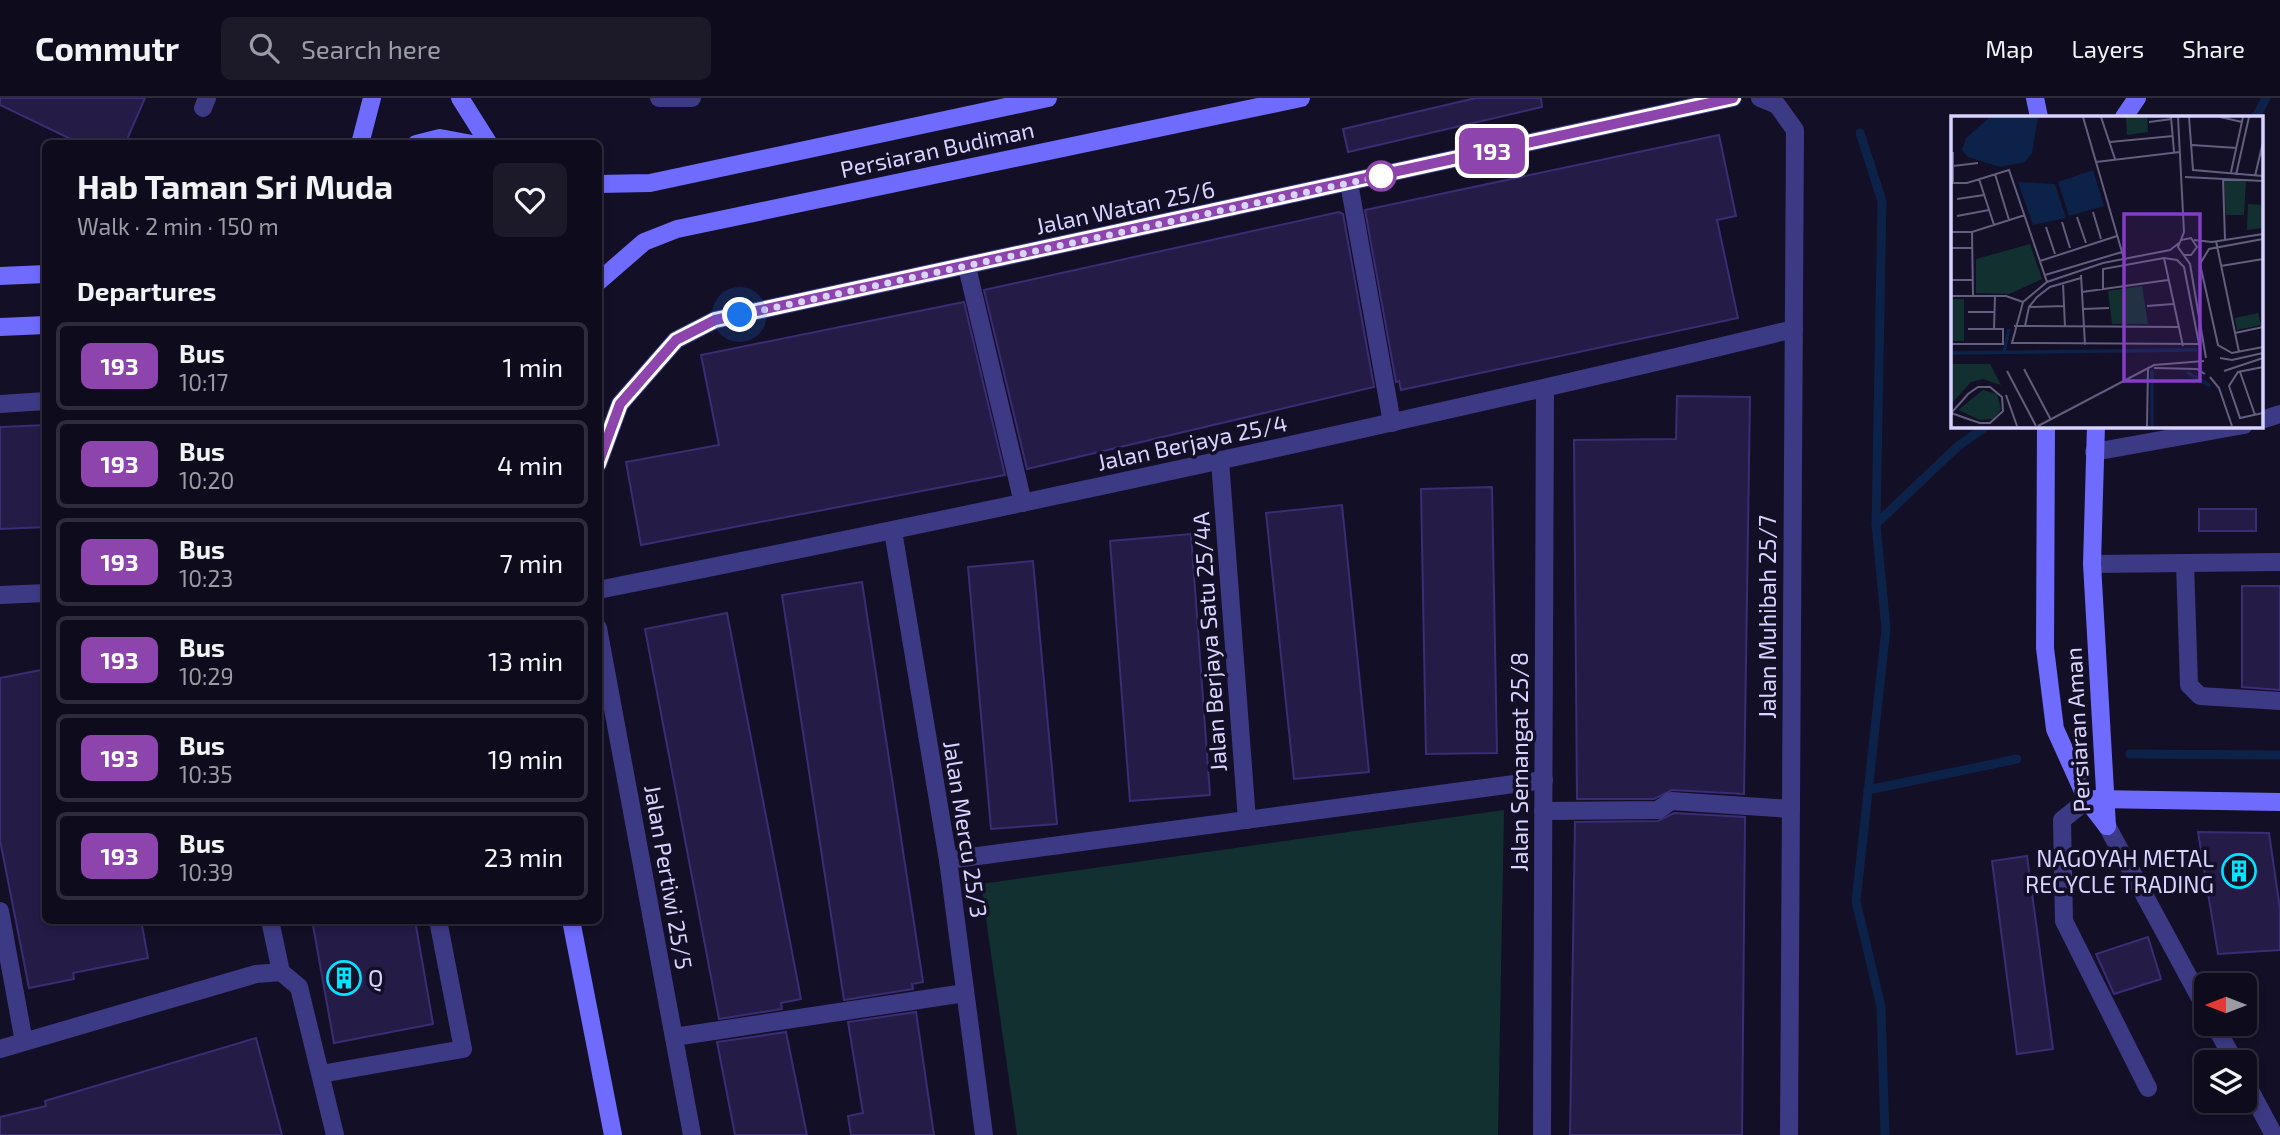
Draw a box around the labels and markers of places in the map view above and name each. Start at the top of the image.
unlabelled marker [1366,161,1396,191]
place label: NAGOYAH METAL RECYCLE TRADING [2025,844,2214,898]
building icon: NAGOYAH METAL RECYCLE TRADING [2220,852,2258,890]
building icon: Q [325,959,363,997]
place label: Q [368,964,383,992]

